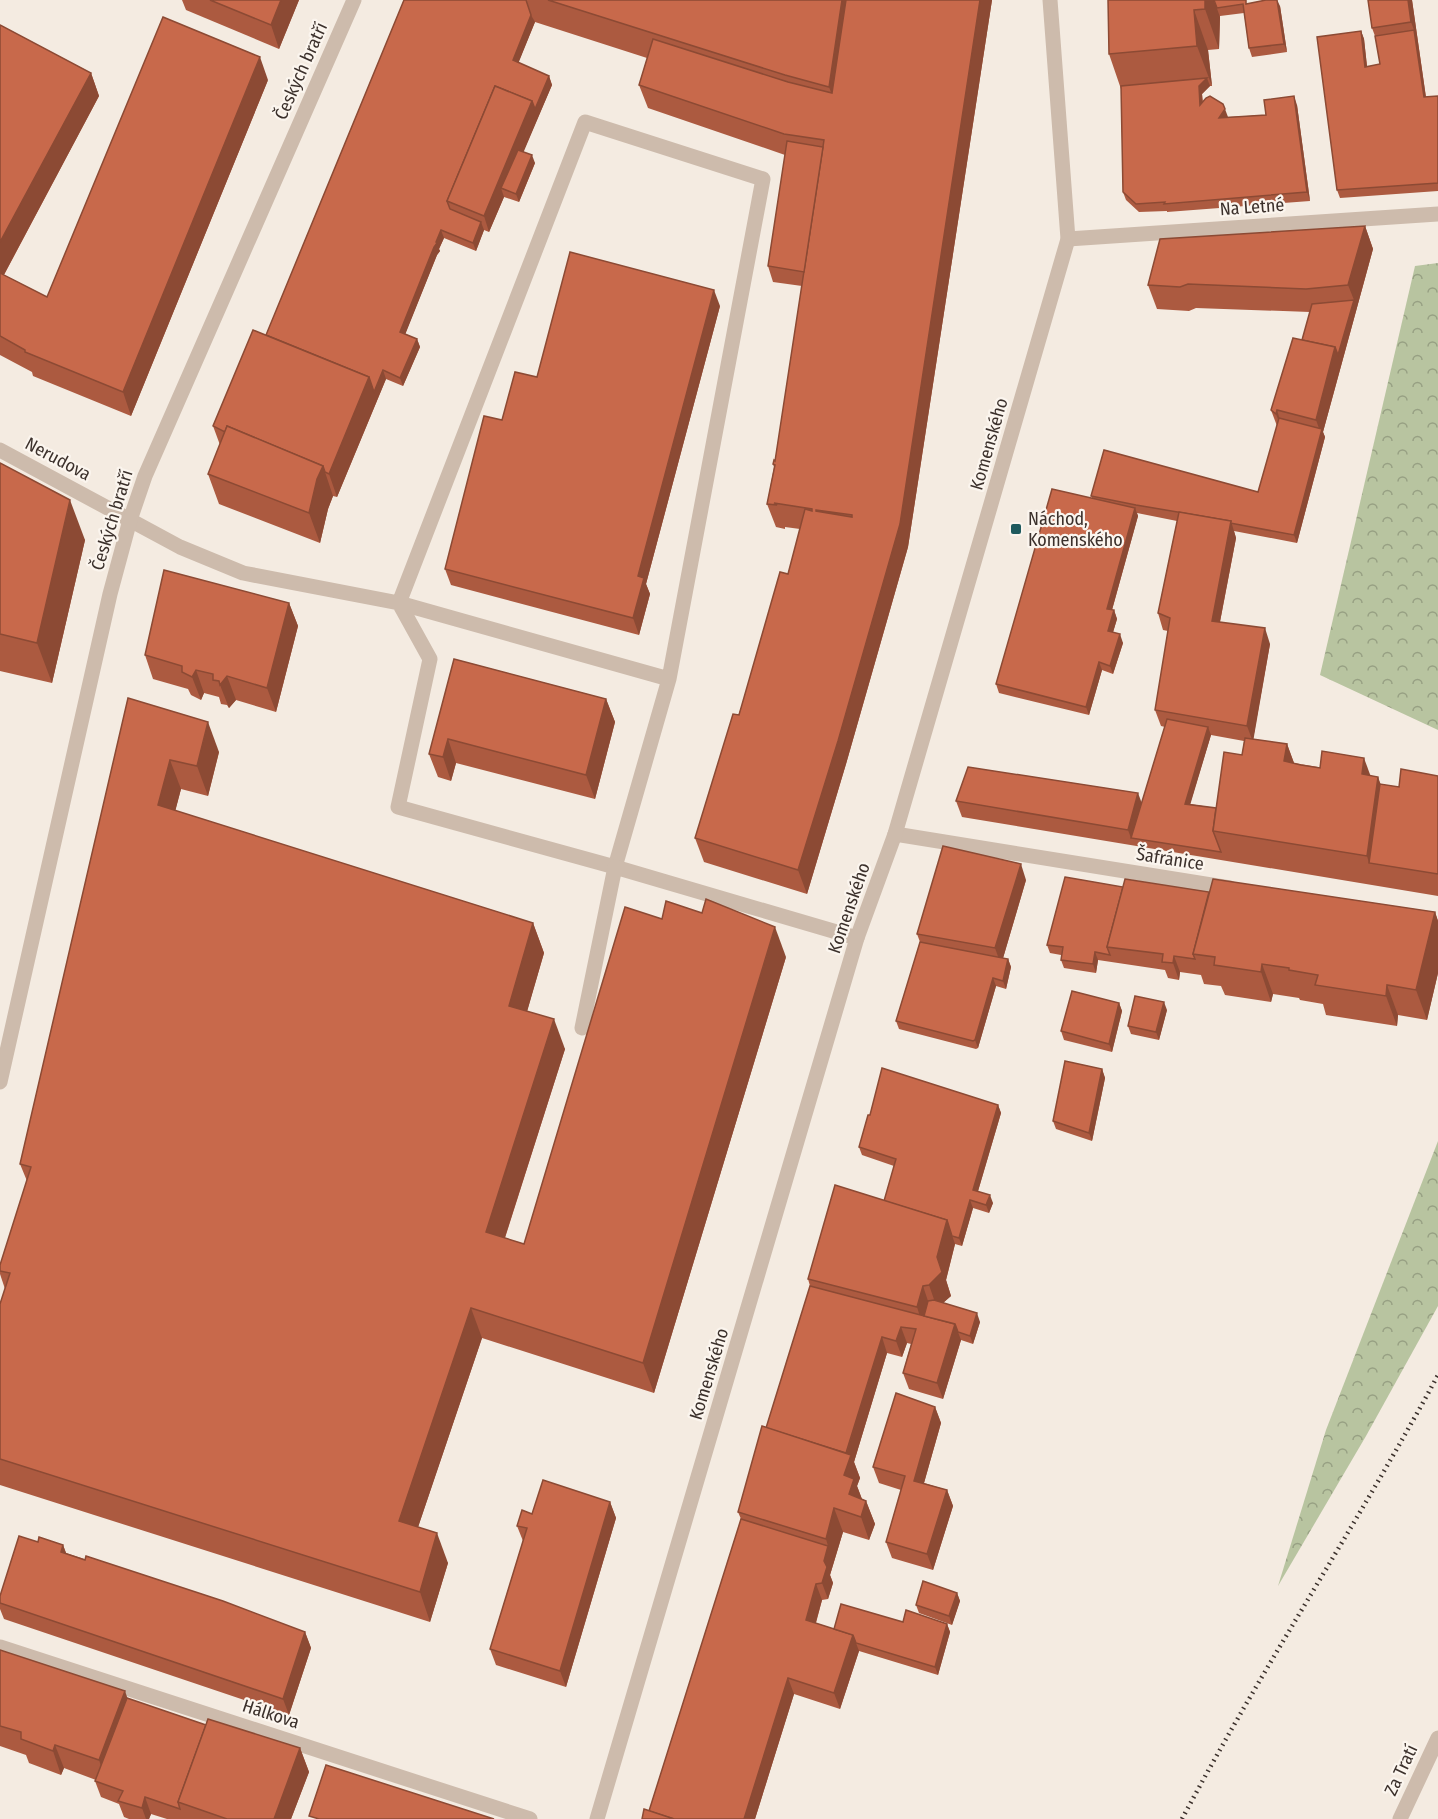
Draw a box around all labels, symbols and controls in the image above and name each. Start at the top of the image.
street label: Českých bratří [270,19,332,123]
street label: Na Letné [1219,194,1285,220]
street label: Komenského [965,395,1013,493]
street label: Nerudova [21,433,95,485]
street label: Českých bratří [86,467,138,573]
place label: Náchod, Komenského [1028,508,1123,551]
marker: Náchod, Komenského [1009,522,1023,536]
street label: Šafránice [1135,843,1205,875]
street label: Komenského [823,860,875,956]
street label: Komenského [685,1325,733,1423]
street label: Hálkova [240,1694,302,1734]
street label: Za Tratí [1380,1740,1423,1799]

